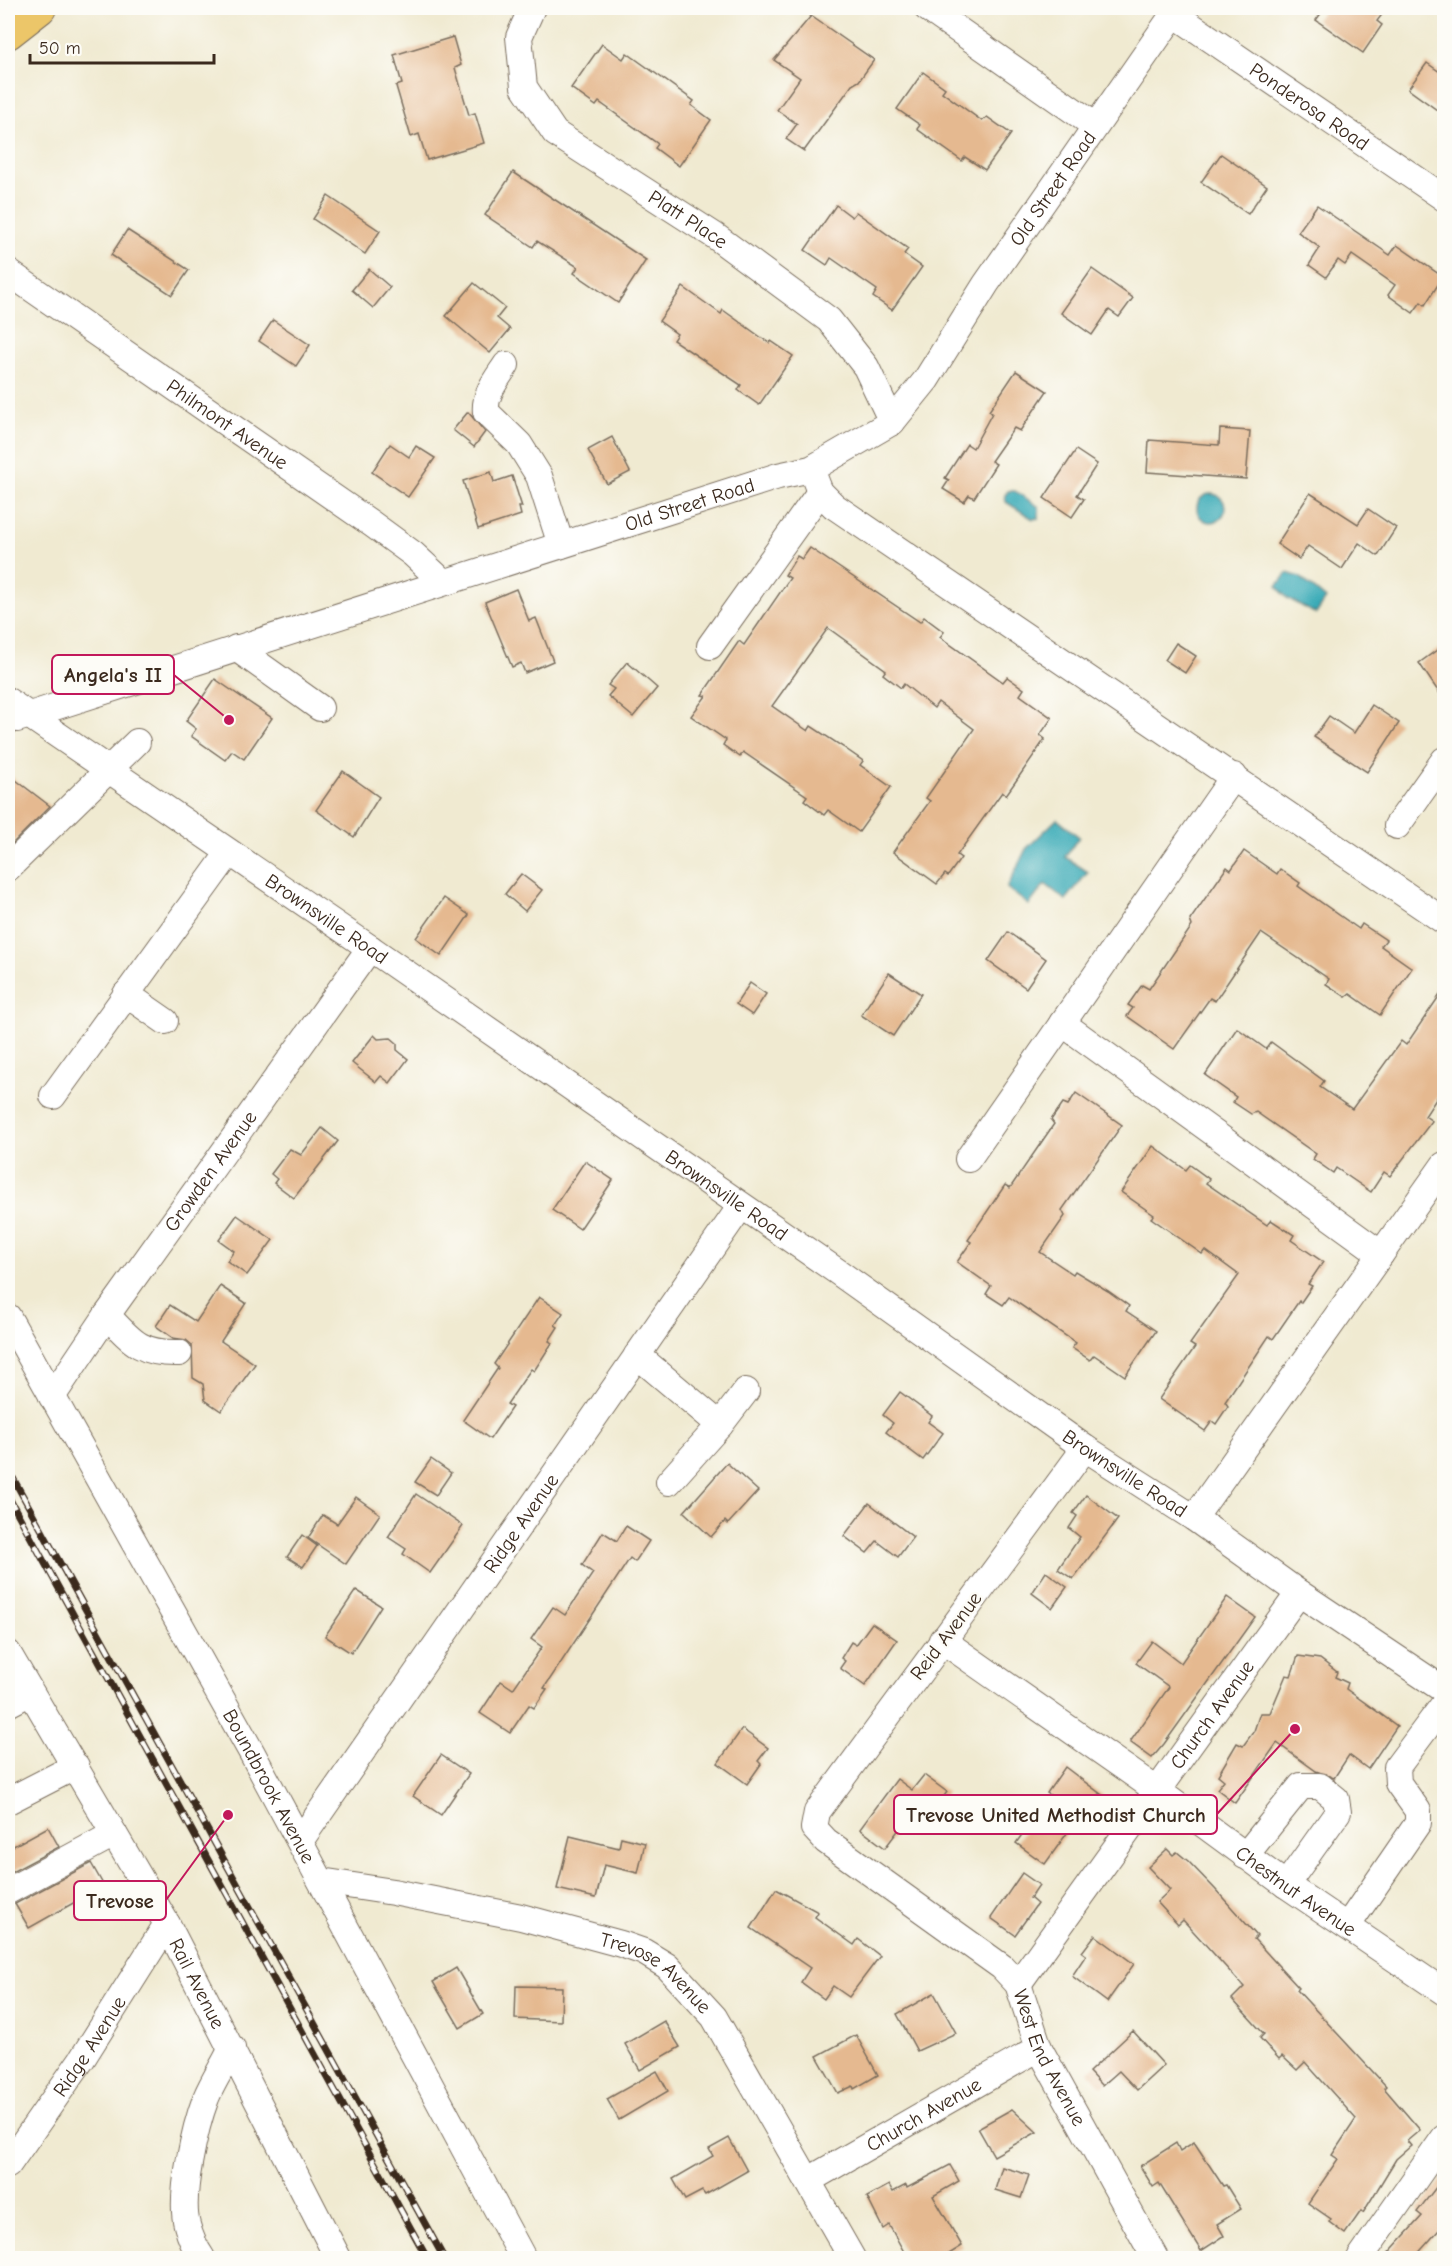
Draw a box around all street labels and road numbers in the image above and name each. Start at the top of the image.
street label: Ponderosa Road [1246,58,1374,155]
street label: Old Street Road [1005,127,1100,250]
street label: Platt Place [644,185,732,253]
street label: Philmont Avenue [162,374,293,474]
street label: Old Street Road [622,473,757,536]
street label: Brownsville Road [261,869,393,969]
street label: Growden Avenue [159,1106,261,1236]
street label: Brownsville Road [661,1145,792,1245]
street label: Brownsville Road [1058,1424,1191,1522]
street label: Ridge Avenue [478,1469,563,1577]
street label: Reid Avenue [905,1587,987,1685]
street label: Church Avenue [1165,1655,1259,1773]
street label: Boundbrook Avenue [218,1705,320,1867]
street label: Chestnut Avenue [1231,1841,1361,1941]
street label: Trevose Avenue [598,1927,716,2018]
street label: Rail Avenue [165,1934,230,2033]
street label: West End Avenue [1009,1986,1091,2130]
street label: Ridge Avenue [48,1992,130,2101]
street label: Church Avenue [862,2072,985,2156]

